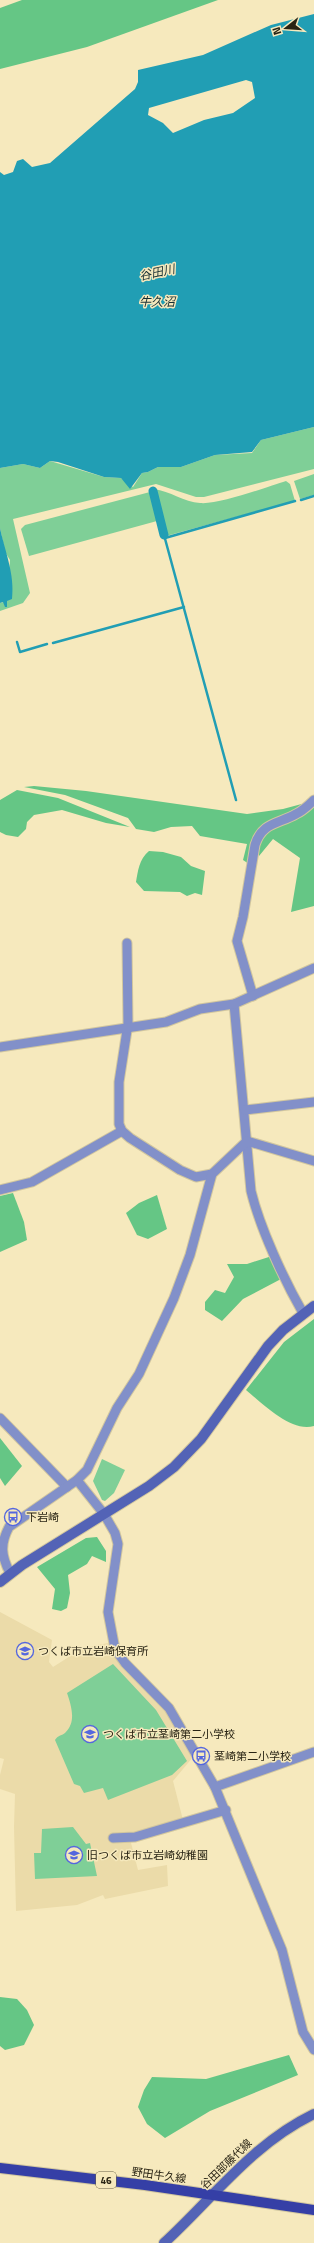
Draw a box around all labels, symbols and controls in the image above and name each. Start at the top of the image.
north arrow [266,8,306,48]
text: N [268,25,285,37]
water label: 谷田川 [137,259,179,285]
water label: 牛久沼 [139,292,177,311]
bus stop icon: 下岩崎 [3,1507,23,1527]
place label: 下岩崎 [26,1509,59,1525]
school or university icon: つくば市立岩崎保育所 [15,1641,35,1661]
place label: つくば市立岩崎保育所 [38,1643,149,1659]
school or university icon: つくば市立茎崎第二小学校 [80,1724,100,1744]
place label: つくば市立茎崎第二小学校 [103,1726,235,1742]
bus stop icon: 茎崎第二小学校 [191,1746,211,1766]
place label: 茎崎第二小学校 [214,1748,291,1764]
school or university icon: 旧つくば市立岩崎幼稚園 [64,1845,84,1865]
place label: 旧つくば市立岩崎幼稚園 [87,1847,208,1863]
street label: 谷田部藤代線 [197,2135,255,2193]
street label: 野田牛久線 [131,2163,187,2187]
road number: 46 [96,2172,116,2188]

